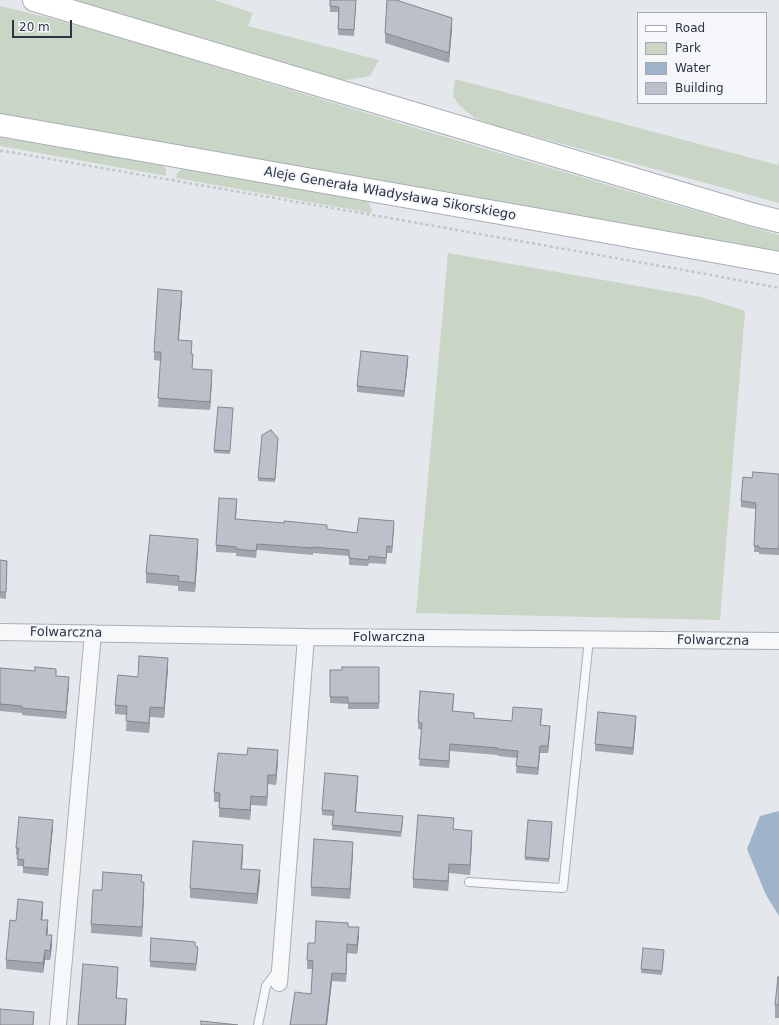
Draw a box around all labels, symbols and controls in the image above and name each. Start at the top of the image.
scale bar [14,12,74,38]
legend [637,12,767,104]
text: 20 m [19,20,50,34]
text: Road [675,21,705,35]
text: Park [675,41,701,55]
text: Water [675,61,710,75]
text: Building [675,81,724,95]
street label: Aleje Generała Władysława Sikorskiego [263,164,517,224]
street label: Folwarczna [30,625,102,641]
street label: Folwarczna [353,630,425,646]
street label: Folwarczna [677,633,749,649]

